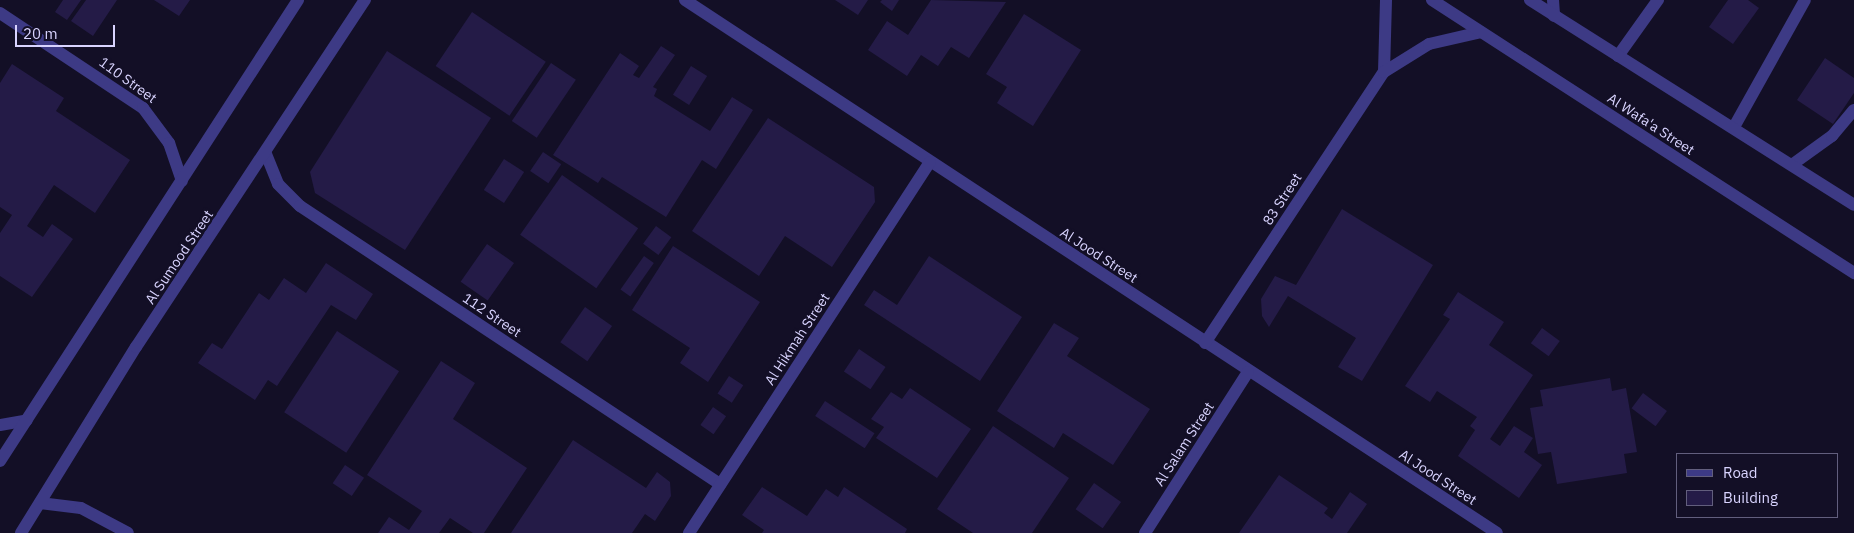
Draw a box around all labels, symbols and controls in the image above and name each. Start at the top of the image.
scale bar [18,15,118,47]
text: 20 m [23,24,58,43]
street label: 110 Street [96,54,160,106]
street label: Al Wafa'a Street [1604,90,1698,158]
street label: 83 Street [1259,170,1305,228]
street label: Al Sumood Street [141,207,217,307]
street label: Al Jood Street [1057,224,1141,286]
street label: 112 Street [460,289,524,341]
street label: Al Hikmah Street [761,290,833,388]
street label: Al Salam Street [1151,399,1217,489]
street label: Al Jood Street [1396,446,1480,508]
legend [1676,453,1839,518]
text: Road [1723,463,1758,482]
text: Building [1723,488,1778,507]

